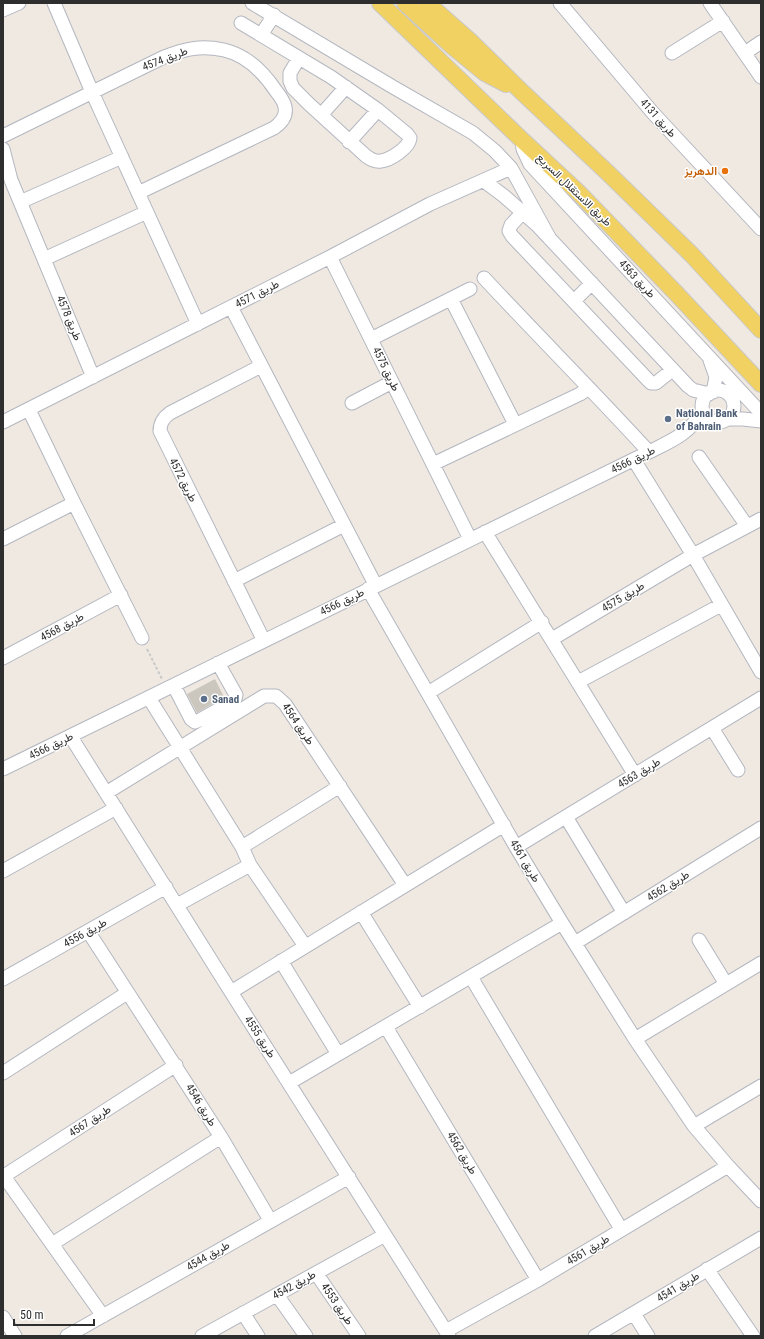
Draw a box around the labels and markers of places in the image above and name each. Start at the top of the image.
place label: الدهريز [683,165,717,178]
marker: الدهريز [720,166,730,176]
place label: National Bank of Bahrain [676,407,738,433]
marker: National Bank of Bahrain [663,414,673,424]
place label: Sanad [212,693,239,706]
marker: Sanad [199,694,209,704]

